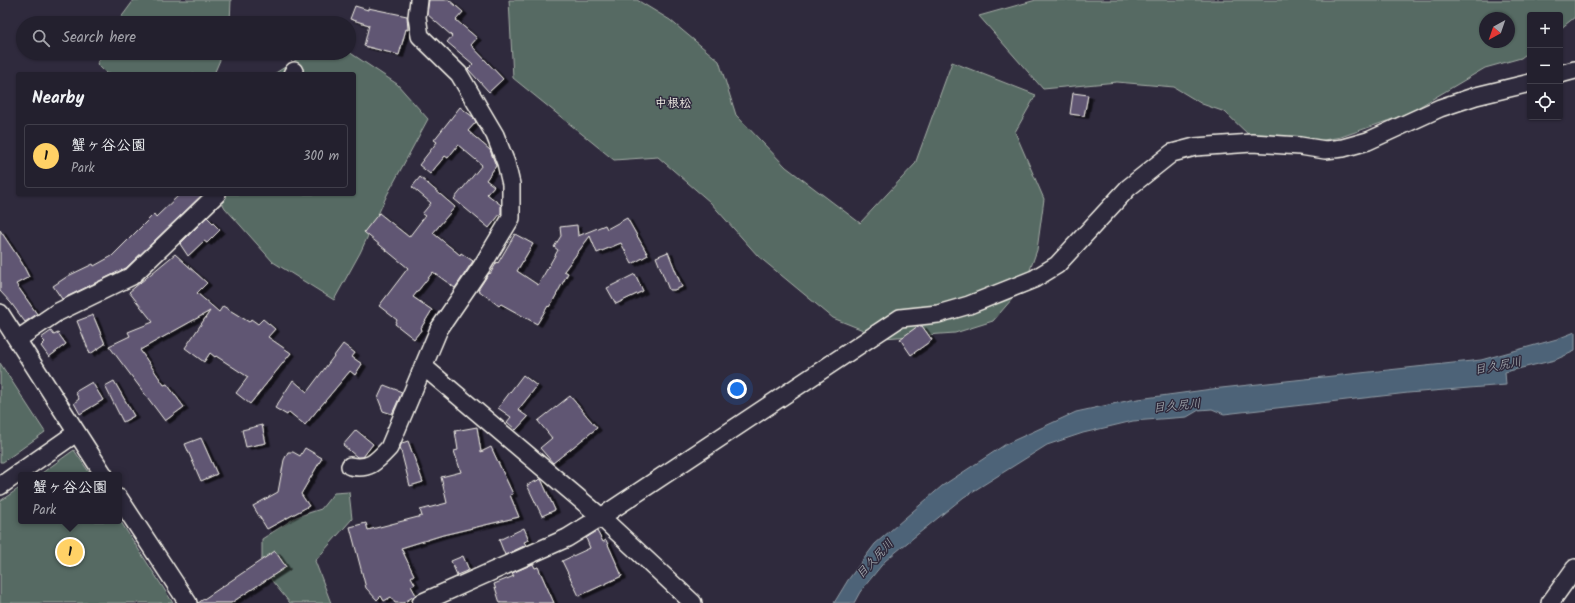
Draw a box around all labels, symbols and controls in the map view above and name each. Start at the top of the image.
north arrow [1479,12,1515,48]
map controls [1527,12,1563,120]
button: + [1527,12,1563,48]
search box [16,16,356,60]
text: Search here [62,26,136,50]
icon: search [30,27,52,49]
button: − [1527,48,1563,84]
button: locate [1527,84,1563,120]
text: Nearby [32,85,84,112]
district label: 中根松 [655,94,691,113]
text: 蟹ヶ谷公園 [71,134,146,158]
text: 1 [44,146,48,167]
text: 300 m [303,146,339,167]
text: Park [71,158,95,179]
water label: 目久尻川 [1473,352,1523,380]
your location [727,379,747,399]
water label: 目久尻川 [1152,394,1202,418]
popup [18,472,122,524]
text: 蟹ヶ谷公園 [32,476,108,500]
text: Park [32,500,56,521]
water label: 目久尻川 [852,535,898,583]
pin: 1 [57,537,83,567]

